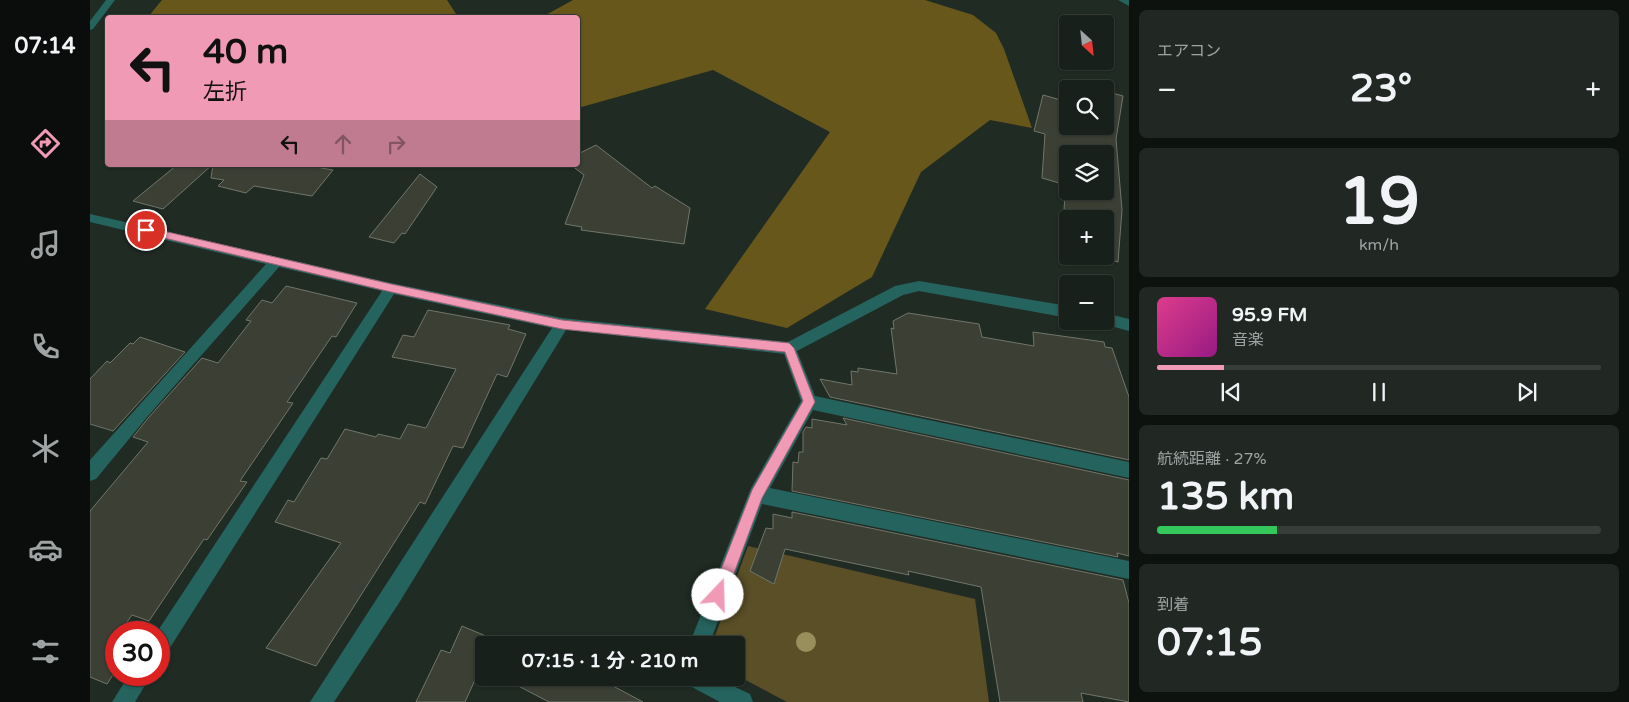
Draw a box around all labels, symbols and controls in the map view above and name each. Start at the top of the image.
north arrow [1059,15,1114,70]
map controls [1059,15,1114,330]
text: 40 m [203,31,288,73]
text: 07:14 [15,33,75,59]
icon: left [120,35,185,100]
text: エアコン [1157,41,1221,61]
text: 23° [1350,66,1412,112]
text: − [1157,73,1177,107]
text: + [1585,73,1601,107]
text: 左折 [203,79,247,105]
button: search [1059,80,1114,135]
icon: directions [28,126,63,161]
icon: left [276,130,304,158]
icon: ahead [329,130,357,158]
icon: right [382,130,410,158]
button: layers [1059,145,1114,200]
text: 19 [1338,163,1420,242]
pin [125,209,167,251]
button: + [1059,210,1114,265]
icon: arrive [132,216,160,244]
icon: music [28,227,63,262]
text: km/h [1359,235,1399,255]
button: − [1059,275,1114,330]
text: 95.9 FM [1232,304,1307,326]
icon: phone [28,329,63,364]
text: 音楽 [1232,330,1264,350]
icon: previous [1217,378,1245,406]
icon: pause [1365,378,1393,406]
icon: next [1513,378,1541,406]
icon: climate [28,431,63,466]
text: 航続距離 · 27% [1157,449,1267,469]
text: 135 km [1157,474,1294,520]
icon: car [28,532,63,567]
position arrow [691,568,743,620]
text: 到着 [1157,595,1189,615]
text: 07:15 [1157,620,1262,666]
speed limit sign: 30 [105,621,170,686]
icon: filters [28,634,63,669]
text: 07:15 · 1 分 · 210 m [522,650,698,672]

